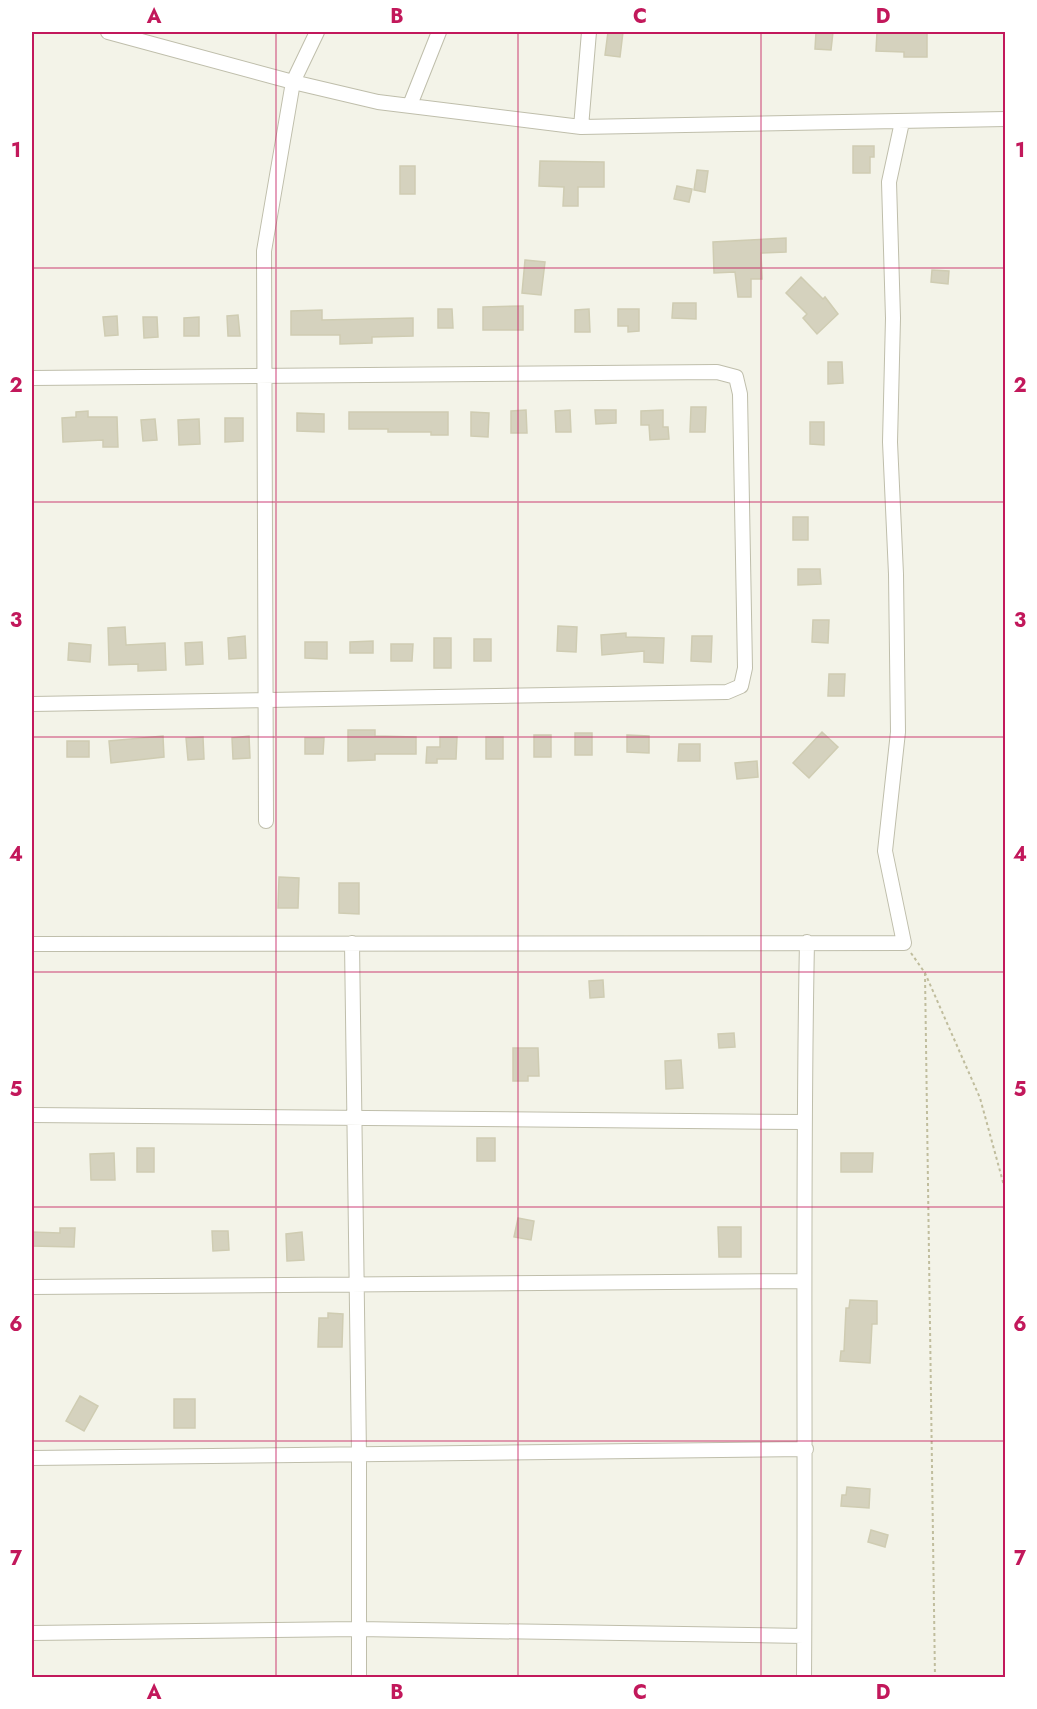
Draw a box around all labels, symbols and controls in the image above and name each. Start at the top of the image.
text: A [146,2,162,31]
text: B [390,2,404,31]
text: C [633,2,647,31]
text: D [876,2,890,31]
text: 1 [11,136,21,165]
text: 1 [1015,136,1025,165]
text: 2 [9,371,23,400]
text: 2 [1013,371,1027,400]
text: 3 [10,606,22,635]
text: 3 [1014,606,1026,635]
text: 4 [9,840,23,869]
text: 4 [1013,840,1027,869]
text: 5 [10,1075,23,1104]
text: 5 [1014,1075,1027,1104]
text: 6 [9,1310,23,1339]
text: 6 [1013,1310,1027,1339]
text: 7 [10,1544,23,1573]
text: 7 [1014,1544,1027,1573]
text: A [146,1678,162,1707]
text: B [390,1678,404,1707]
text: C [633,1678,647,1707]
text: D [876,1678,890,1707]

